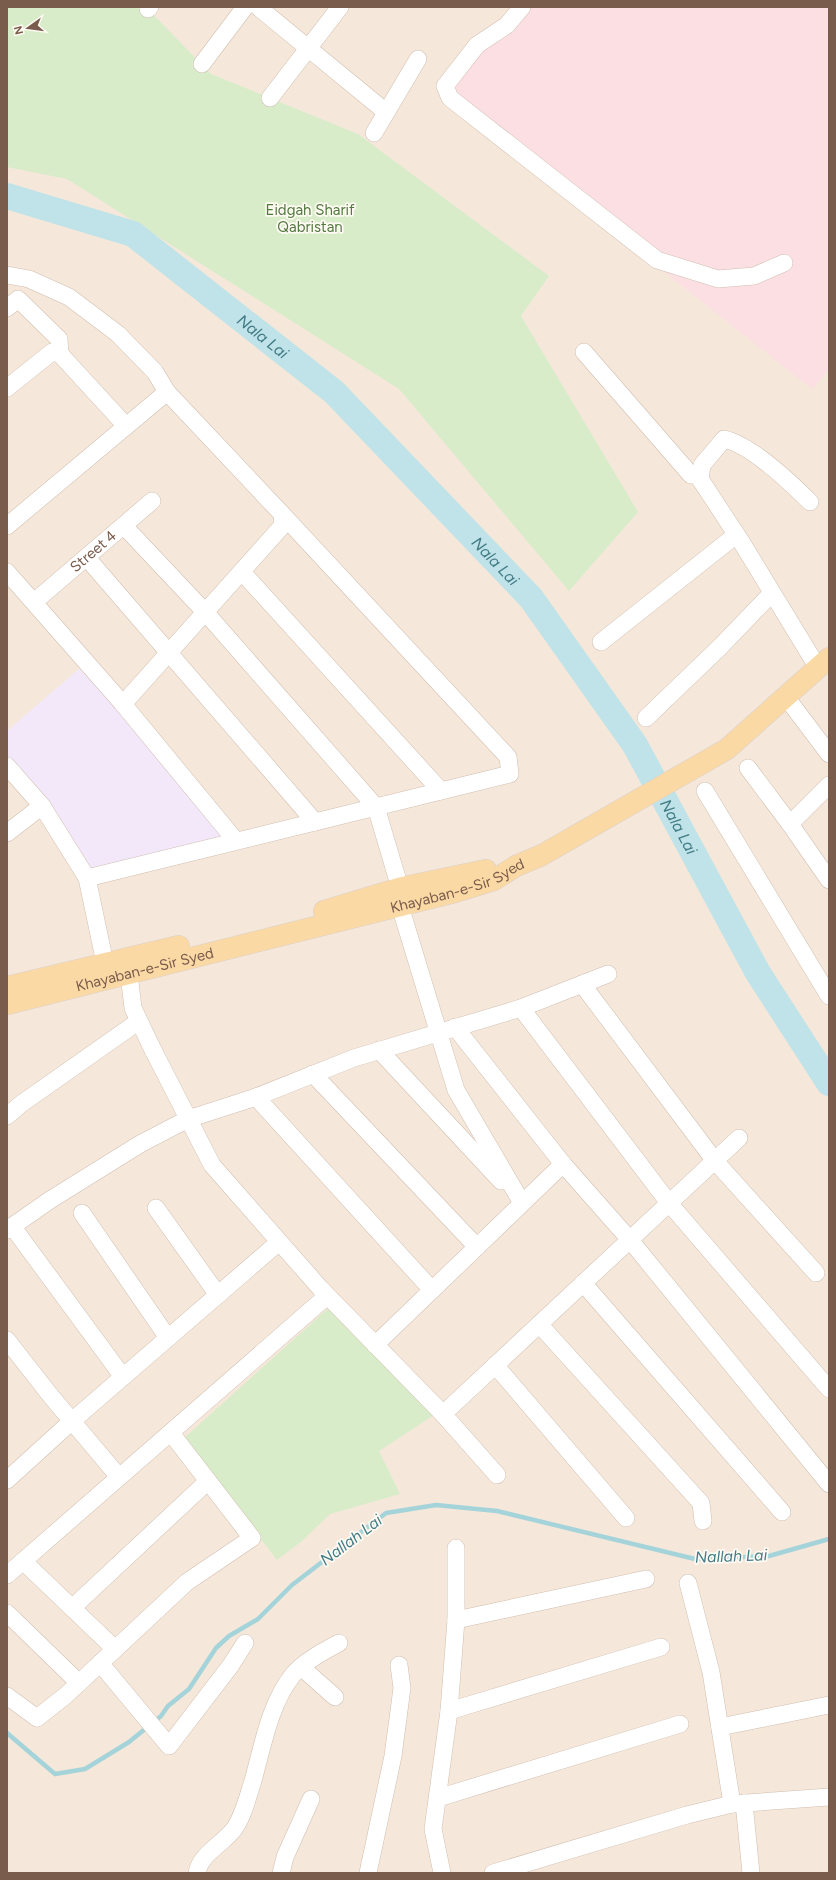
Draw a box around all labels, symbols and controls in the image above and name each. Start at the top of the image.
north arrow [8,8,48,48]
text: N [11,25,26,36]
park label: Eidgah Sharif Qabristan [266,201,355,236]
water label: Nala Lai [234,310,293,362]
street label: Street 4 [66,527,120,576]
water label: Nala Lai [468,533,523,589]
water label: Nala Lai [656,796,702,858]
street label: Khayaban-e-Sir Syed [388,855,527,917]
street label: Khayaban-e-Sir Syed [74,944,216,995]
water label: Nallah Lai [316,1510,386,1569]
water label: Nallah Lai [694,1545,768,1567]

